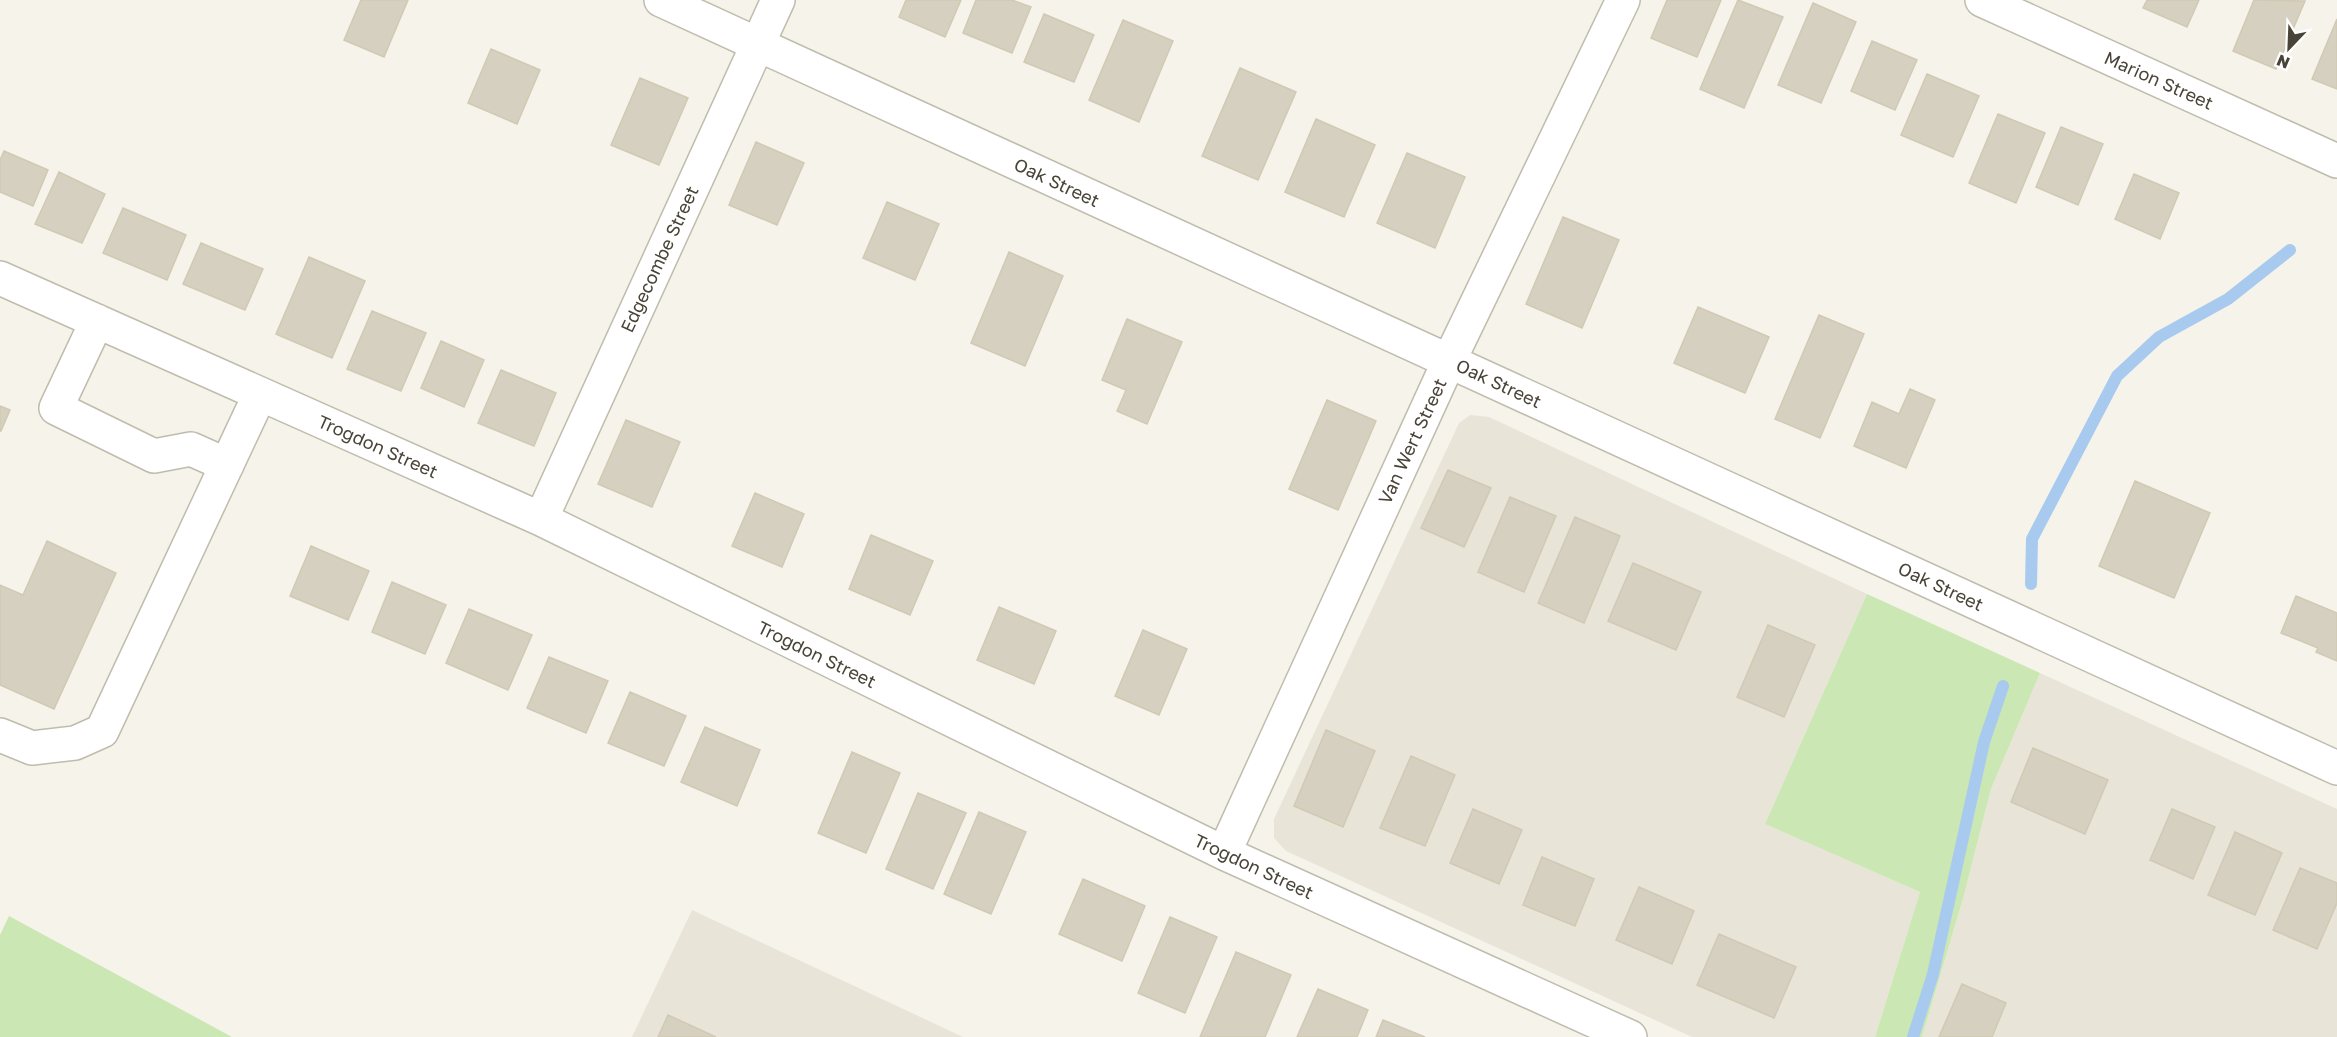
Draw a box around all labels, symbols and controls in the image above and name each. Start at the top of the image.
north arrow [2259,18,2319,78]
street label: Marion Street [2101,46,2217,114]
text: N [2274,50,2293,73]
street label: Oak Street [1011,153,1103,211]
street label: Edgecombe Street [615,182,703,336]
street label: Oak Street [1453,354,1545,412]
street label: Van Wert Street [1373,375,1451,507]
street label: Trogdon Street [315,410,441,482]
street label: Oak Street [1895,557,1987,615]
street label: Trogdon Street [754,616,880,692]
street label: Trogdon Street [1191,829,1317,903]

